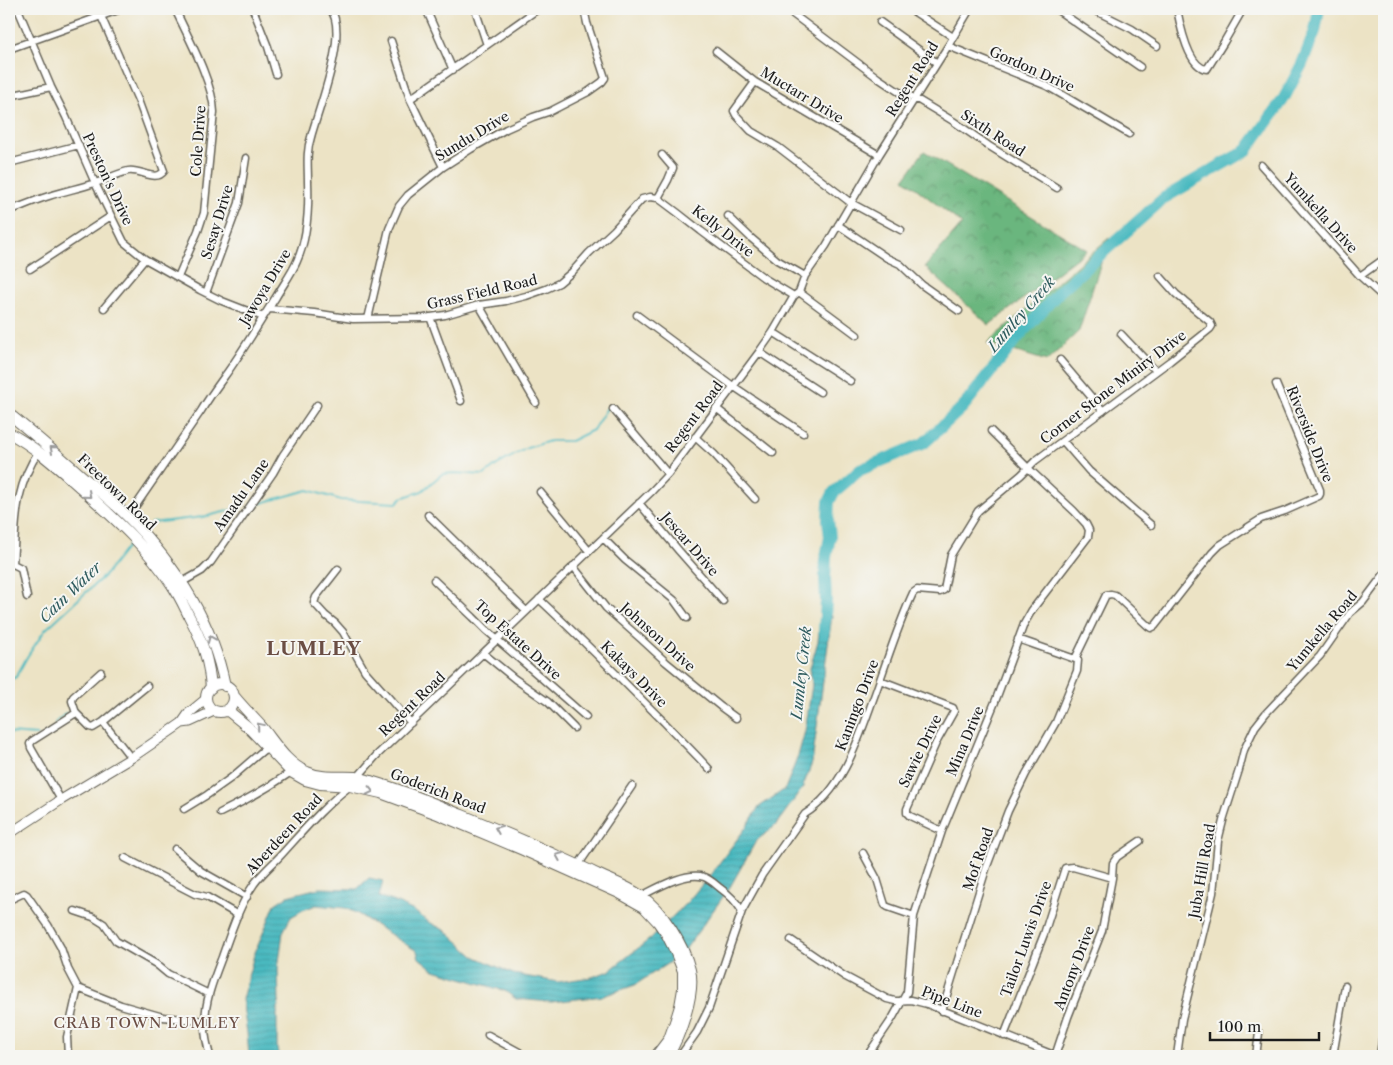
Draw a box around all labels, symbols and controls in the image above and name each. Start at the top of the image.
street label: Regent Road [882,38,942,120]
street label: Gordon Drive [987,42,1078,96]
street label: Muctarr Drive [757,63,847,127]
street label: Cole Drive [187,105,209,177]
street label: Sixth Road [958,106,1029,161]
street label: Sundu Drive [432,107,512,165]
street label: Preston's Drive [79,130,137,228]
street label: Yumkella Drive [1280,169,1362,257]
street label: Sesay Drive [197,182,237,261]
street label: Kelly Drive [688,201,758,261]
street label: Jawoya Drive [234,245,295,330]
street label: Grass Field Road [425,270,539,313]
water label: Lumley Creek [982,272,1059,356]
street label: Corner Stone Miniry Drive [1036,326,1190,448]
street label: Regent Road [661,377,727,456]
street label: Riverside Drive [1283,383,1338,485]
one-way arrow [49,446,58,455]
street label: Freetown Road [74,450,160,534]
street label: Amadu Lane [209,455,273,536]
one-way arrow [83,489,92,498]
street label: Jescar Drive [656,507,723,580]
water label: Cain Water [35,557,106,626]
street label: Yumkella Road [1282,587,1361,676]
street label: Top Estate Drive [471,596,565,684]
street label: Johnson Drive [615,597,699,675]
water label: Lumley Creek [787,625,815,722]
one-way arrow [207,635,217,644]
district label: LUMLEY [266,637,362,660]
street label: Kakays Drive [597,637,671,711]
street label: Kaningo Drive [831,657,883,753]
street label: Regent Road [375,668,449,740]
street label: Mina Drive [942,703,988,779]
street label: Sawie Drive [895,711,946,791]
one-way arrow [258,723,266,732]
street label: Goderich Road [388,765,489,818]
one-way arrow [365,785,374,796]
street label: Aberdeen Road [241,790,326,879]
street label: Juba Hill Road [1184,822,1219,922]
one-way arrow [494,825,503,836]
street label: Mof Road [959,825,997,893]
one-way arrow [556,852,564,862]
street label: Tailor Luwis Drive [997,878,1055,1000]
street label: Antony Drive [1049,923,1098,1013]
street label: Pipe Line [919,982,985,1022]
scale bar [1210,1010,1319,1042]
district label: CRAB TOWN LUMLEY [54,1013,240,1032]
text: 100 m [1218,1017,1261,1036]

